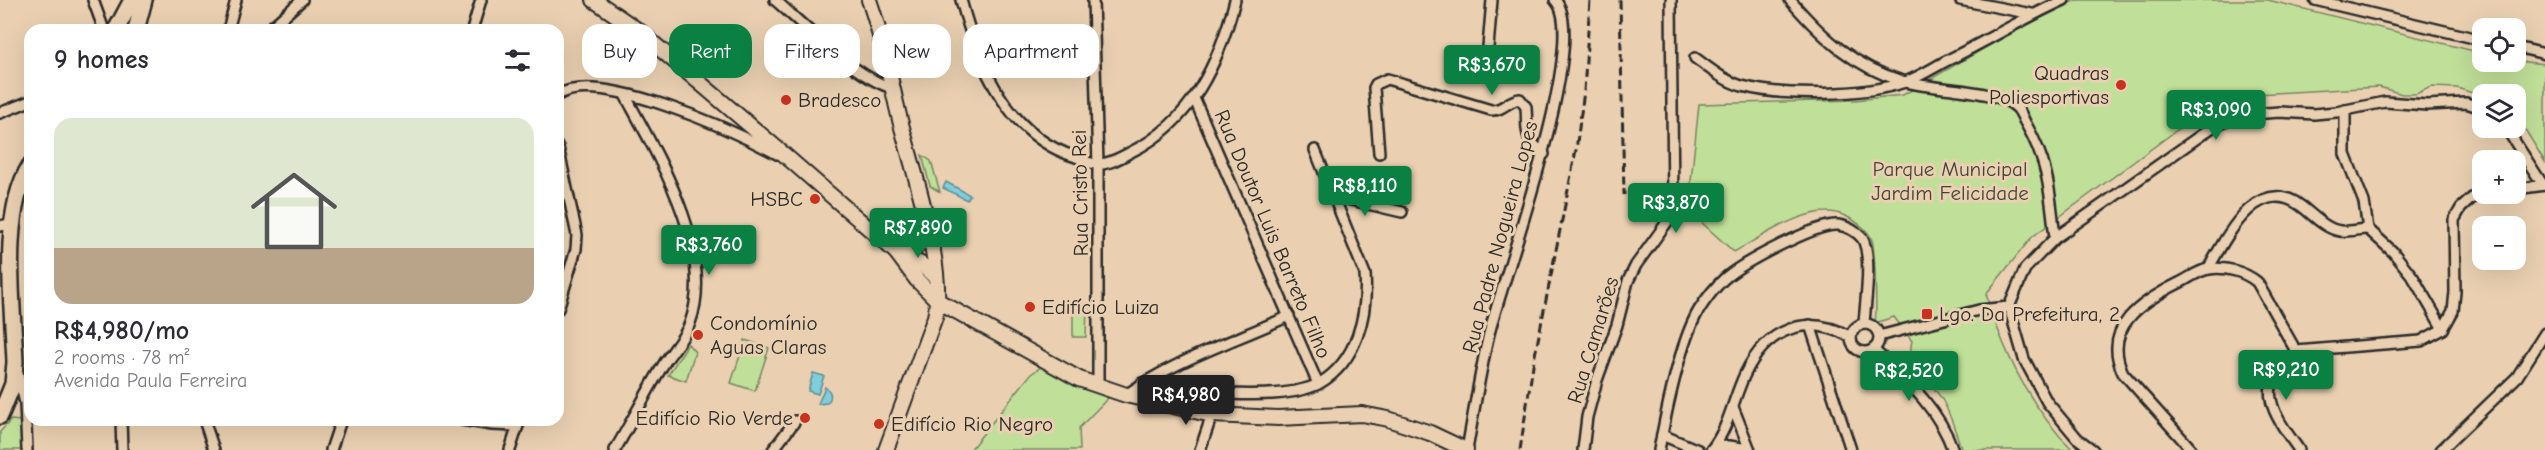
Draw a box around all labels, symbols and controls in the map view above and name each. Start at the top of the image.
map controls [2472,18,2526,270]
button: locate [2472,18,2526,72]
chip: Buy [582,24,657,78]
chip: Rent [669,24,752,78]
chip: Filters [764,24,860,78]
chip: New [872,24,951,78]
chip: Apartment [963,24,1099,78]
icon: filters [501,44,534,77]
text: 9 homes [54,45,149,75]
pin: R$3,670 [1437,45,1547,96]
text: R$3,670 [1458,53,1526,76]
place label: Quadras Poliesportivas [1989,61,2109,109]
marker: Quadras Poliesportivas [2114,78,2128,92]
button: layers [2472,84,2526,138]
place label: Bradesco [798,88,881,112]
pin: R$3,090 [2161,90,2271,141]
marker: Bradesco [779,93,793,107]
text: R$3,090 [2181,98,2251,121]
street label: Rua Doutor Luis Barreto Filho [1210,106,1336,362]
street label: Rua Padre Nogueira Lopes [1457,118,1543,356]
street label: Rua Cristo Rei [1067,129,1093,257]
button: + [2472,150,2526,204]
icon: home [240,157,348,265]
park label: Parque Municipal Jardim Felicidade [1871,157,2029,205]
pin: R$8,110 [1310,166,1420,217]
text: R$8,110 [1333,174,1397,197]
pin: R$3,870 [1621,183,1731,234]
place label: HSBC [750,187,803,211]
text: R$3,870 [1642,191,1710,214]
marker: HSBC [808,192,822,206]
pin: R$7,890 [863,208,973,259]
text: R$7,890 [884,216,952,239]
button: − [2472,216,2526,270]
pin: R$3,760 [654,225,764,276]
text: R$3,760 [675,233,743,256]
street label: Rua Camarões [1562,274,1624,406]
place label: Edifício Luiza [1042,295,1159,319]
marker: Edifício Luiza [1023,300,1037,314]
place label: Lgo. Da Prefeitura, 2 [1939,302,2120,326]
marker: Lgo. Da Prefeitura, 2 [1920,307,1934,321]
place label: Condomínio Aguas Claras [710,311,827,359]
text: R$4,980/mo [54,316,189,346]
marker: Condomínio Aguas Claras [691,328,705,342]
text: 2 rooms · 78 m² [54,346,190,369]
pin: R$9,210 [2231,350,2341,401]
pin: R$2,520 [1854,351,1964,402]
text: R$9,210 [2252,358,2320,381]
text: R$2,520 [1874,359,1944,382]
text: Avenida Paula Ferreira [54,369,247,392]
pin: R$4,980 [1131,375,1241,426]
text: R$4,980 [1151,383,1221,406]
place label: Edifício Rio Verde [636,406,793,430]
marker: Edifício Rio Verde [798,411,812,425]
place label: Edifício Rio Negro [891,412,1053,436]
marker: Edifício Rio Negro [872,417,886,431]

